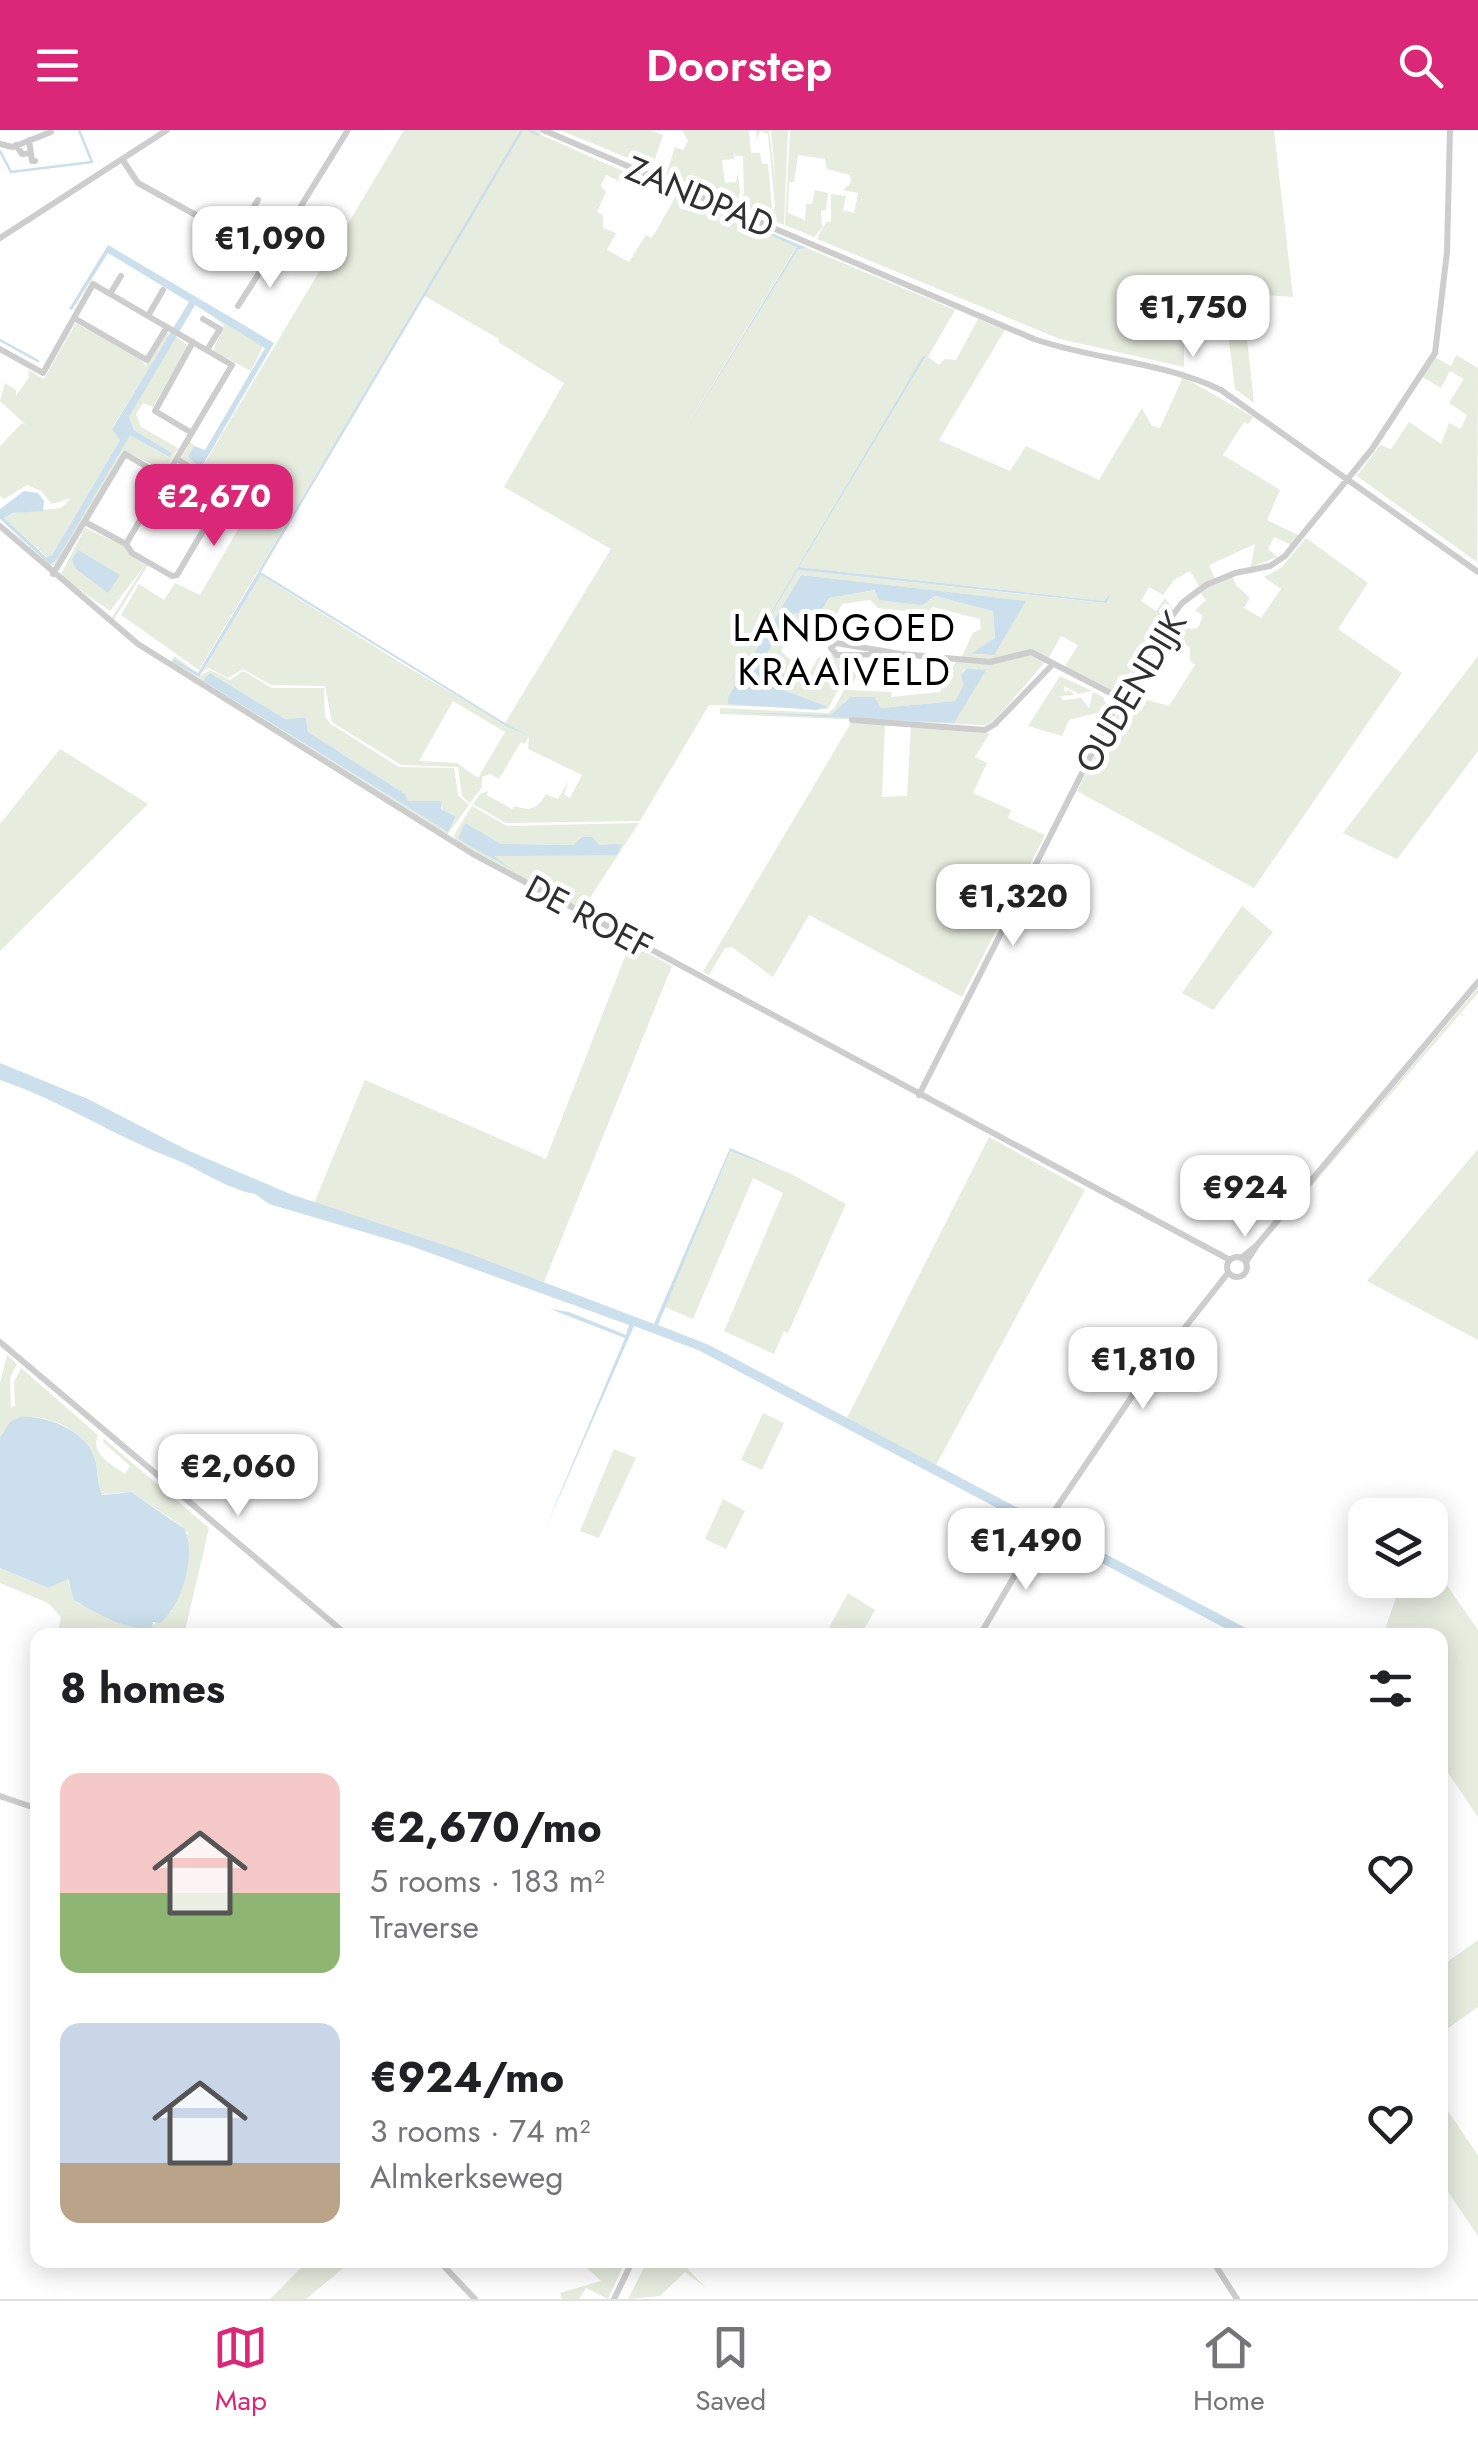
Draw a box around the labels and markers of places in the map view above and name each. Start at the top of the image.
pin: €1,090 [189,206,351,291]
pin: €1,750 [1112,275,1274,360]
pin: €2,670 [133,464,295,549]
pin: €1,320 [932,864,1094,949]
pin: €924 [1186,1155,1304,1240]
pin: €1,810 [1062,1327,1224,1412]
pin: €2,060 [157,1434,319,1519]
pin: €1,490 [945,1508,1107,1593]

